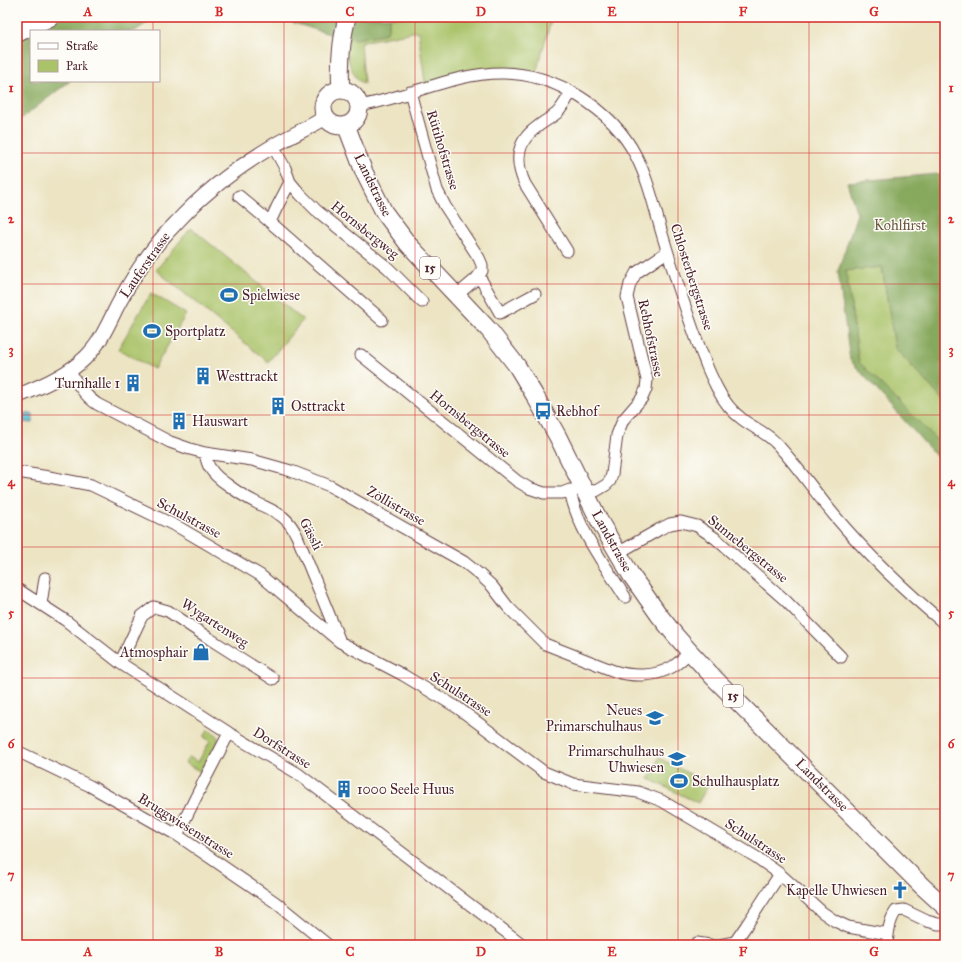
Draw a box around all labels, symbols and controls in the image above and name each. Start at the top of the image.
text: A [83,4,93,20]
text: B [215,4,224,20]
text: C [346,4,355,20]
text: D [476,4,486,20]
text: E [607,4,617,20]
text: F [739,4,748,20]
text: G [869,4,879,20]
legend [30,30,160,82]
text: Straße [66,39,98,53]
text: Park [66,59,88,73]
text: 1 [8,80,14,96]
text: 1 [948,80,954,96]
street label: Rütihofstrasse [423,108,463,192]
street label: Landstrasse [350,151,396,219]
street label: Hornsbergweg [327,197,403,263]
text: 2 [8,211,15,227]
text: 2 [948,211,955,227]
park label: Kohlfirst [874,217,926,234]
street label: Chlosterbergstrasse [667,222,717,333]
street label: Lauferstrasse [116,229,174,301]
road number: 15 [420,257,440,279]
sports icon: Spielwiese [219,285,239,305]
place label: Spielwiese [242,287,300,304]
street label: Rebhofstrasse [634,298,668,379]
sports icon: Sportplatz [142,321,162,341]
place label: Sportplatz [165,323,226,340]
text: 3 [8,342,14,358]
text: 3 [948,342,954,358]
building icon: Westtrackt [193,366,213,386]
place label: Westtrackt [216,368,278,385]
building icon: Turnhalle 1 [123,373,143,393]
place label: Turnhalle 1 [55,375,120,392]
street label: Hornsbergstrasse [426,386,514,462]
building icon: Osttrackt [268,396,288,416]
place label: Osttrackt [291,398,345,415]
bus stop icon: Rebhof [533,401,553,421]
place label: Rebhof [556,403,600,420]
building icon: Hauswart [169,411,189,431]
place label: Hauswart [192,413,248,430]
text: 4 [7,474,15,490]
text: 4 [947,474,955,490]
street label: Zöllistrasse [364,483,428,530]
street label: Schulstrasse [154,494,224,542]
street label: Landstrasse [588,507,636,575]
street label: Sunnebergstrasse [705,512,792,587]
street label: Gässli [296,515,326,553]
street label: Wygartenweg [178,595,252,651]
text: 5 [8,605,15,621]
text: 5 [948,605,955,621]
shop icon: Atmosphair [191,642,211,662]
place label: Atmosphair [119,644,189,661]
street label: Schulstrasse [427,668,495,720]
road number: 15 [723,685,743,707]
place label: Neues Primarschulhaus [546,702,642,735]
school or university icon: Neues Primarschulhaus [645,708,665,728]
street label: Dorfstrasse [250,723,314,773]
text: 6 [8,736,16,752]
text: 6 [948,736,956,752]
place label: Primarschulhaus Uhwiesen [568,743,664,776]
school or university icon: Primarschulhaus Uhwiesen [667,749,687,769]
street label: Landstrasse [792,755,852,815]
sports icon: Schulhausplatz [669,771,689,791]
place label: Schulhausplatz [692,773,780,790]
building icon: 1000 Seele Huus [334,779,354,799]
place label: 1000 Seele Huus [357,781,454,798]
street label: Bruggwiesenstrasse [135,790,237,862]
street label: Schulstrasse [722,815,790,867]
text: 7 [8,867,15,883]
text: 7 [948,867,955,883]
church icon: Kapelle Uhwiesen [890,880,910,900]
place label: Kapelle Uhwiesen [786,882,887,899]
text: A [83,944,93,960]
text: B [215,944,224,960]
text: C [346,944,355,960]
text: D [476,944,486,960]
text: E [607,944,617,960]
text: F [739,944,748,960]
text: G [869,944,879,960]

